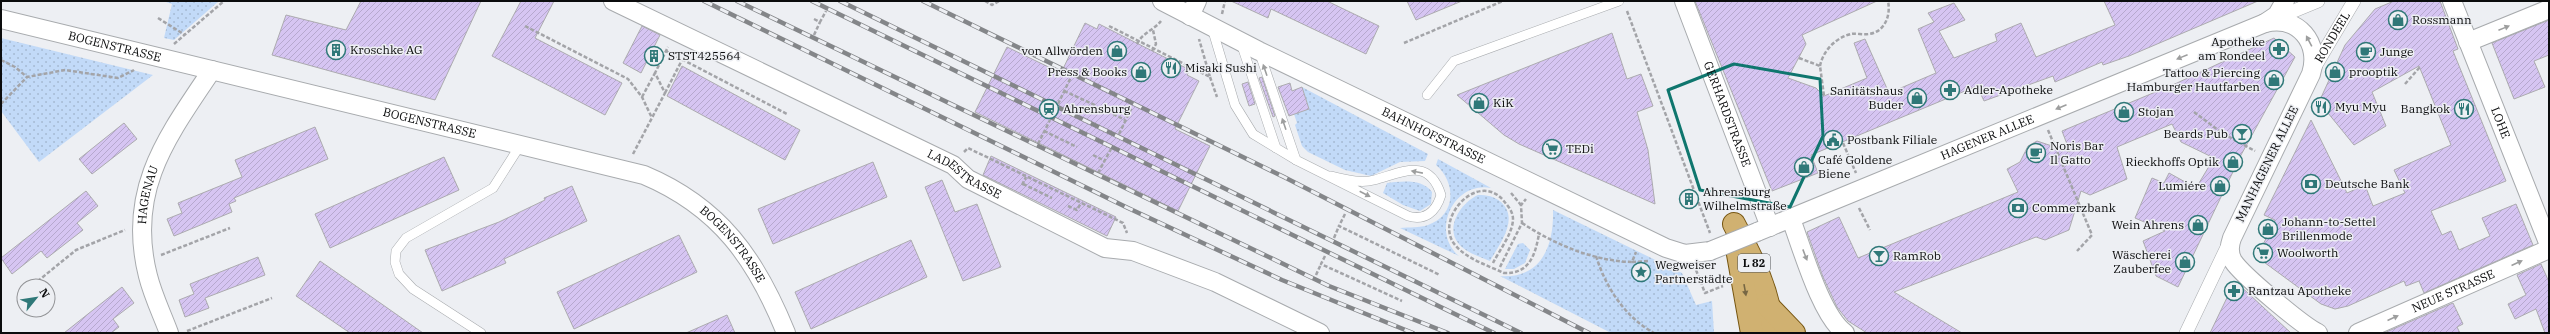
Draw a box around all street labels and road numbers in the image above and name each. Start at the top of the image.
street label: RONDEEL [2311,9,2353,65]
street label: BOGENSTRASSE [67,28,163,65]
street label: GERHARDSTRASSE [1701,59,1754,169]
street label: MANHAGENER ALLEE [2232,103,2301,224]
street label: BOGENSTRASSE [382,104,478,141]
street label: BAHNHOFSTRASSE [1379,104,1488,166]
street label: LOHE [2488,105,2514,141]
street label: HAGENER ALLEE [1938,111,2036,163]
street label: LADESTRASSE [925,146,1004,202]
street label: HAGENAU [134,163,161,225]
street label: BOGENSTRASSE [697,202,769,285]
road number: L 82 [1738,254,1770,272]
street label: NEUE STRASSE [2409,266,2497,316]

